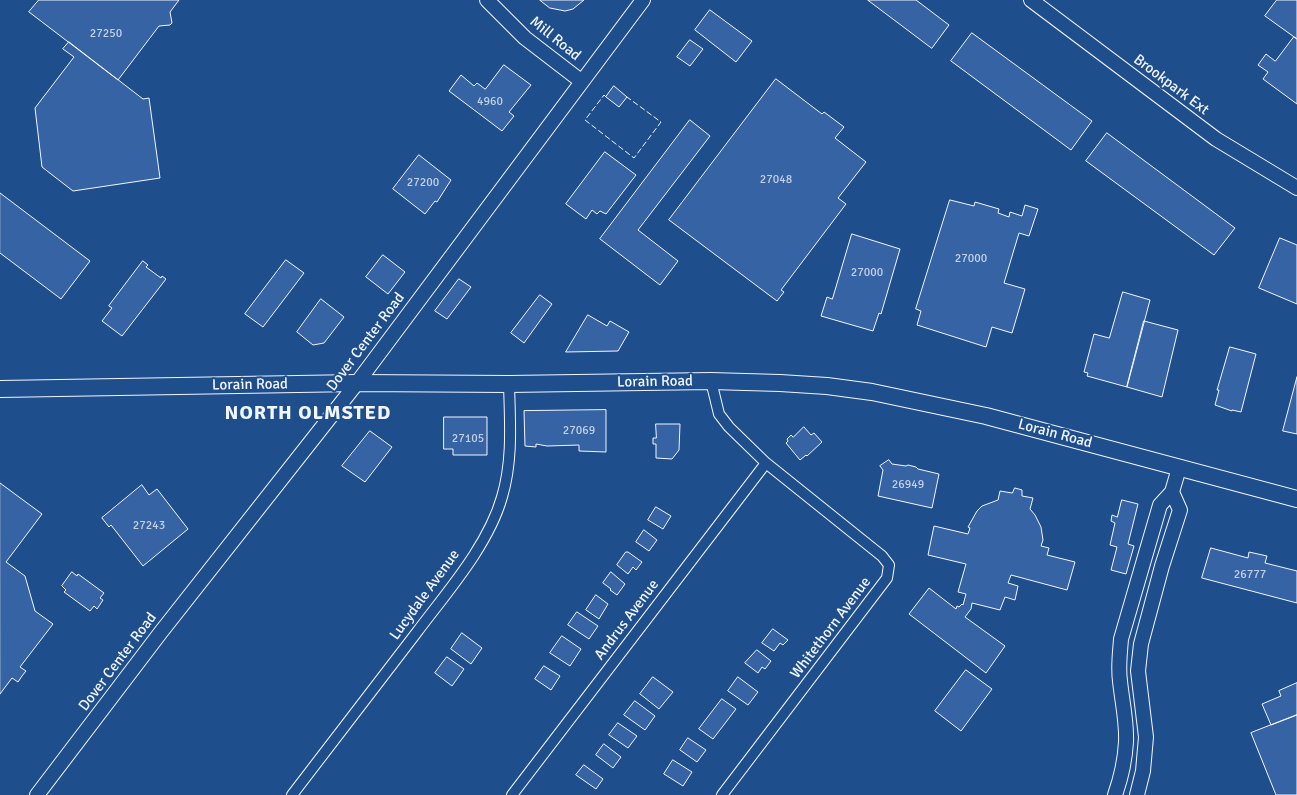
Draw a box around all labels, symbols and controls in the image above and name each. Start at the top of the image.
street label: Mill Road [526,13,584,65]
house number: 27250 [90,27,122,41]
street label: Brookpark Ext [1130,51,1212,119]
house number: 4960 [477,95,503,109]
house number: 27048 [760,173,792,187]
house number: 27200 [407,176,439,190]
house number: 27000 [955,252,987,266]
house number: 27000 [851,266,883,280]
street label: Dover Center Road [323,289,409,395]
street label: Lorain Road [617,372,693,392]
street label: Lorain Road [212,375,288,395]
district label: NORTH OLMSTED [223,402,393,426]
street label: Lorain Road [1016,415,1094,453]
house number: 27069 [563,424,595,438]
house number: 27105 [452,432,484,446]
house number: 26949 [892,478,924,492]
house number: 27243 [133,519,165,533]
street label: Lucydale Avenue [386,546,464,644]
house number: 26777 [1234,568,1266,582]
street label: Whitethorn Avenue [787,574,875,682]
street label: Andrus Avenue [591,576,663,664]
street label: Dover Center Road [75,609,161,715]

